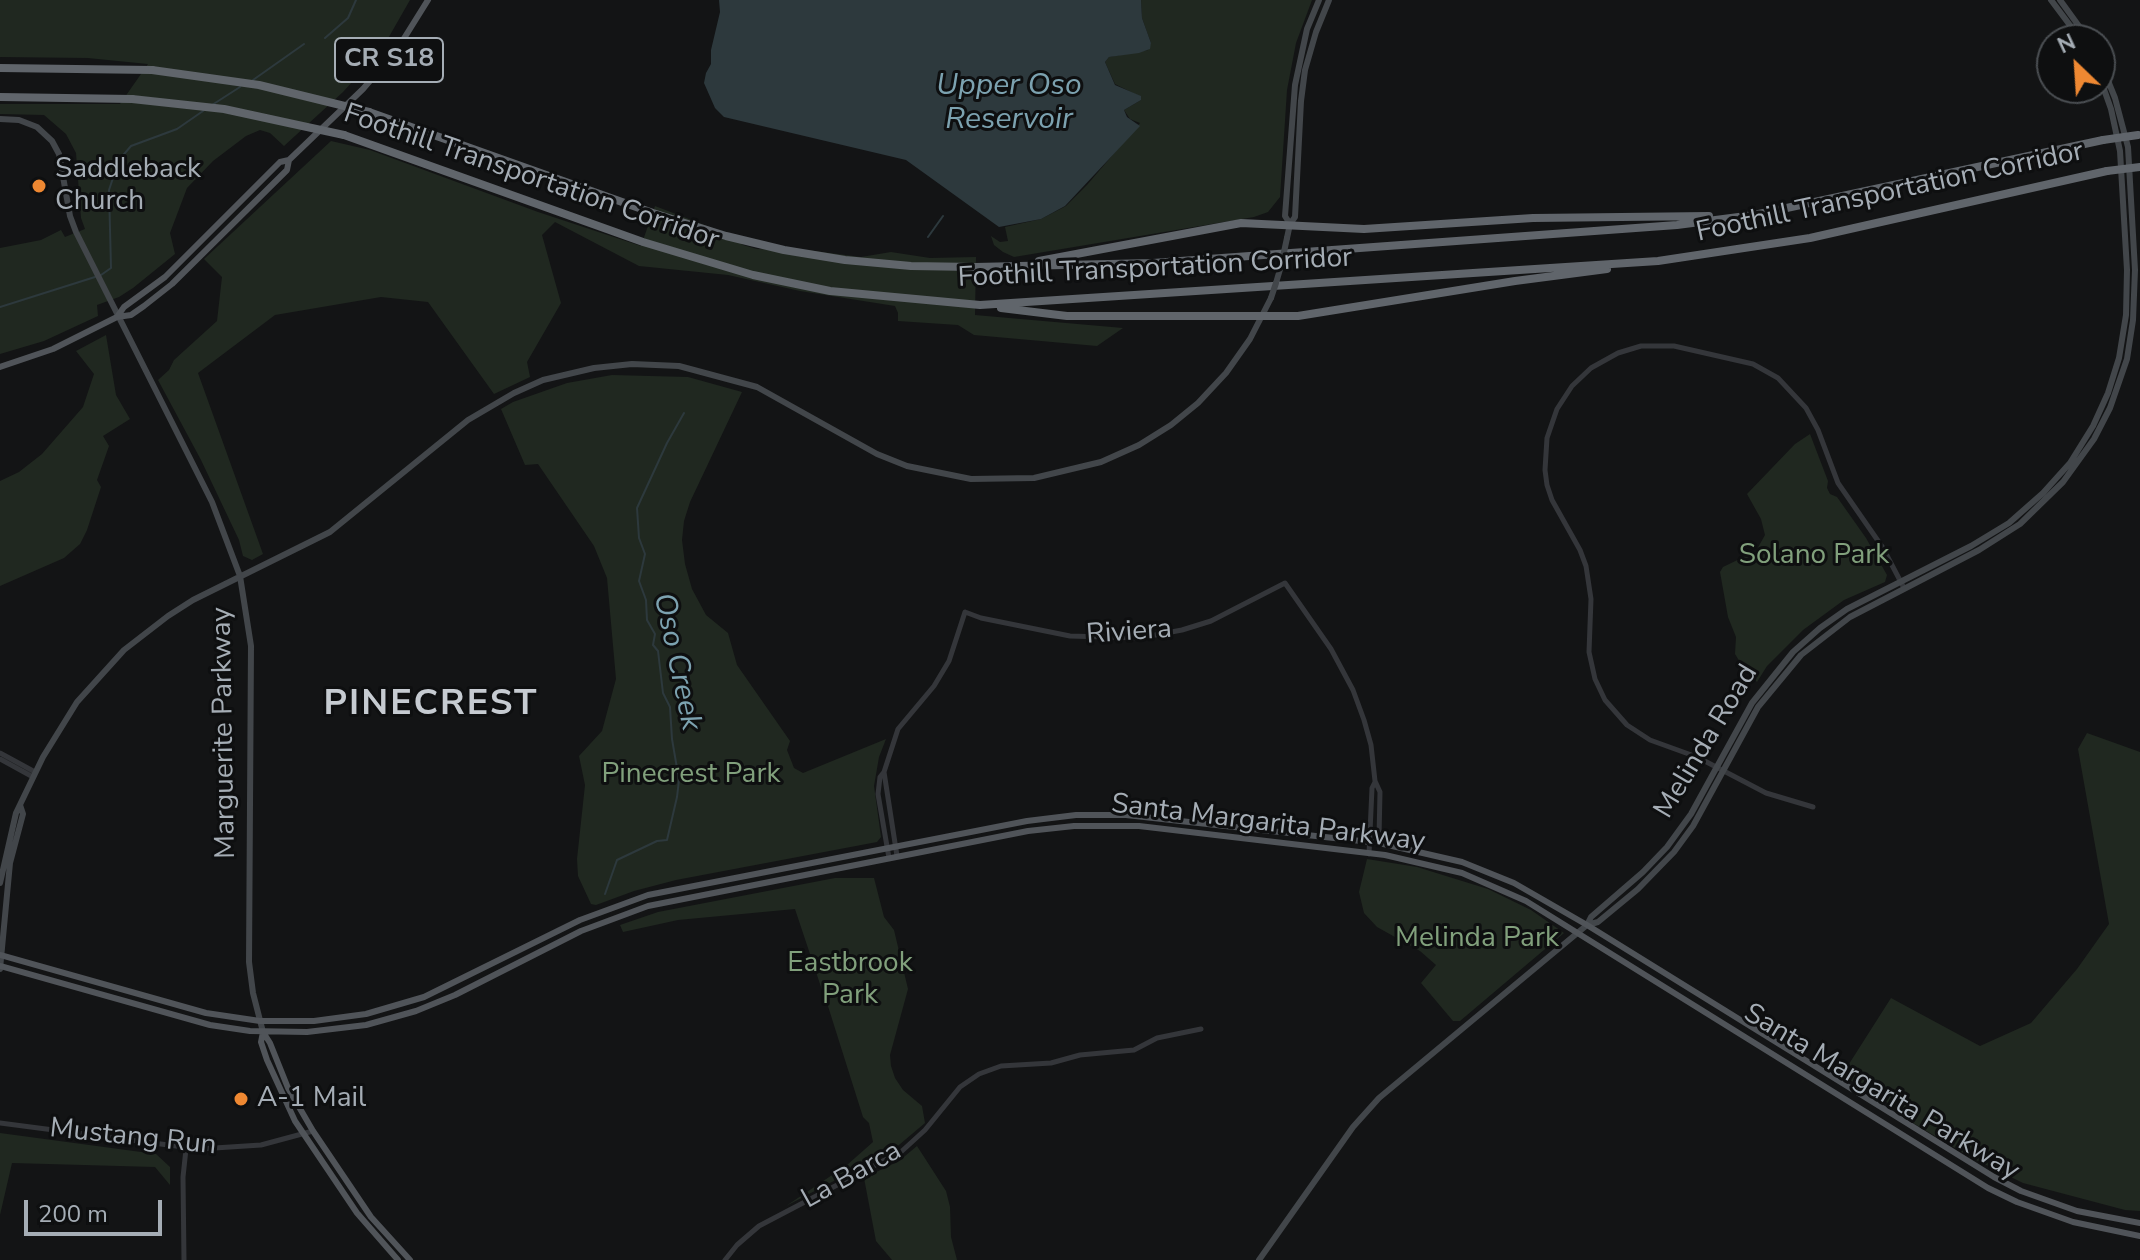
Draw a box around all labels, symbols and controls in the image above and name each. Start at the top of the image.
north arrow [2036,24,2116,104]
text: N [2053,27,2081,61]
road number: CR S18 [335,38,443,82]
water label: Upper Oso Reservoir [936,69,1082,140]
street label: Foothill Transportation Corridor [339,98,723,258]
street label: Foothill Transportation Corridor [1693,136,2087,250]
place label: Saddleback Church [55,153,201,219]
marker: Saddleback Church [30,177,48,195]
street label: Foothill Transportation Corridor [957,242,1353,296]
park label: Solano Park [1739,539,1889,573]
water label: Oso Creek [644,590,708,734]
street label: Marguerite Parkway [206,607,244,859]
street label: Riviera [1085,613,1173,653]
street label: Melinda Road [1648,659,1766,825]
district label: PINECREST [324,683,538,727]
park label: Pinecrest Park [602,758,780,792]
street label: Santa Margarita Parkway [1109,788,1427,860]
park label: Melinda Park [1395,922,1559,956]
park label: Eastbrook Park [787,947,913,1013]
street label: Santa Margarita Parkway [1737,997,2025,1189]
place label: A-1 Mail [257,1082,366,1116]
marker: A-1 Mail [232,1090,250,1108]
street label: Mustang Run [48,1113,218,1163]
street label: La Barca [796,1135,908,1217]
scale bar [28,1184,166,1234]
text: 200 m [38,1198,108,1230]

